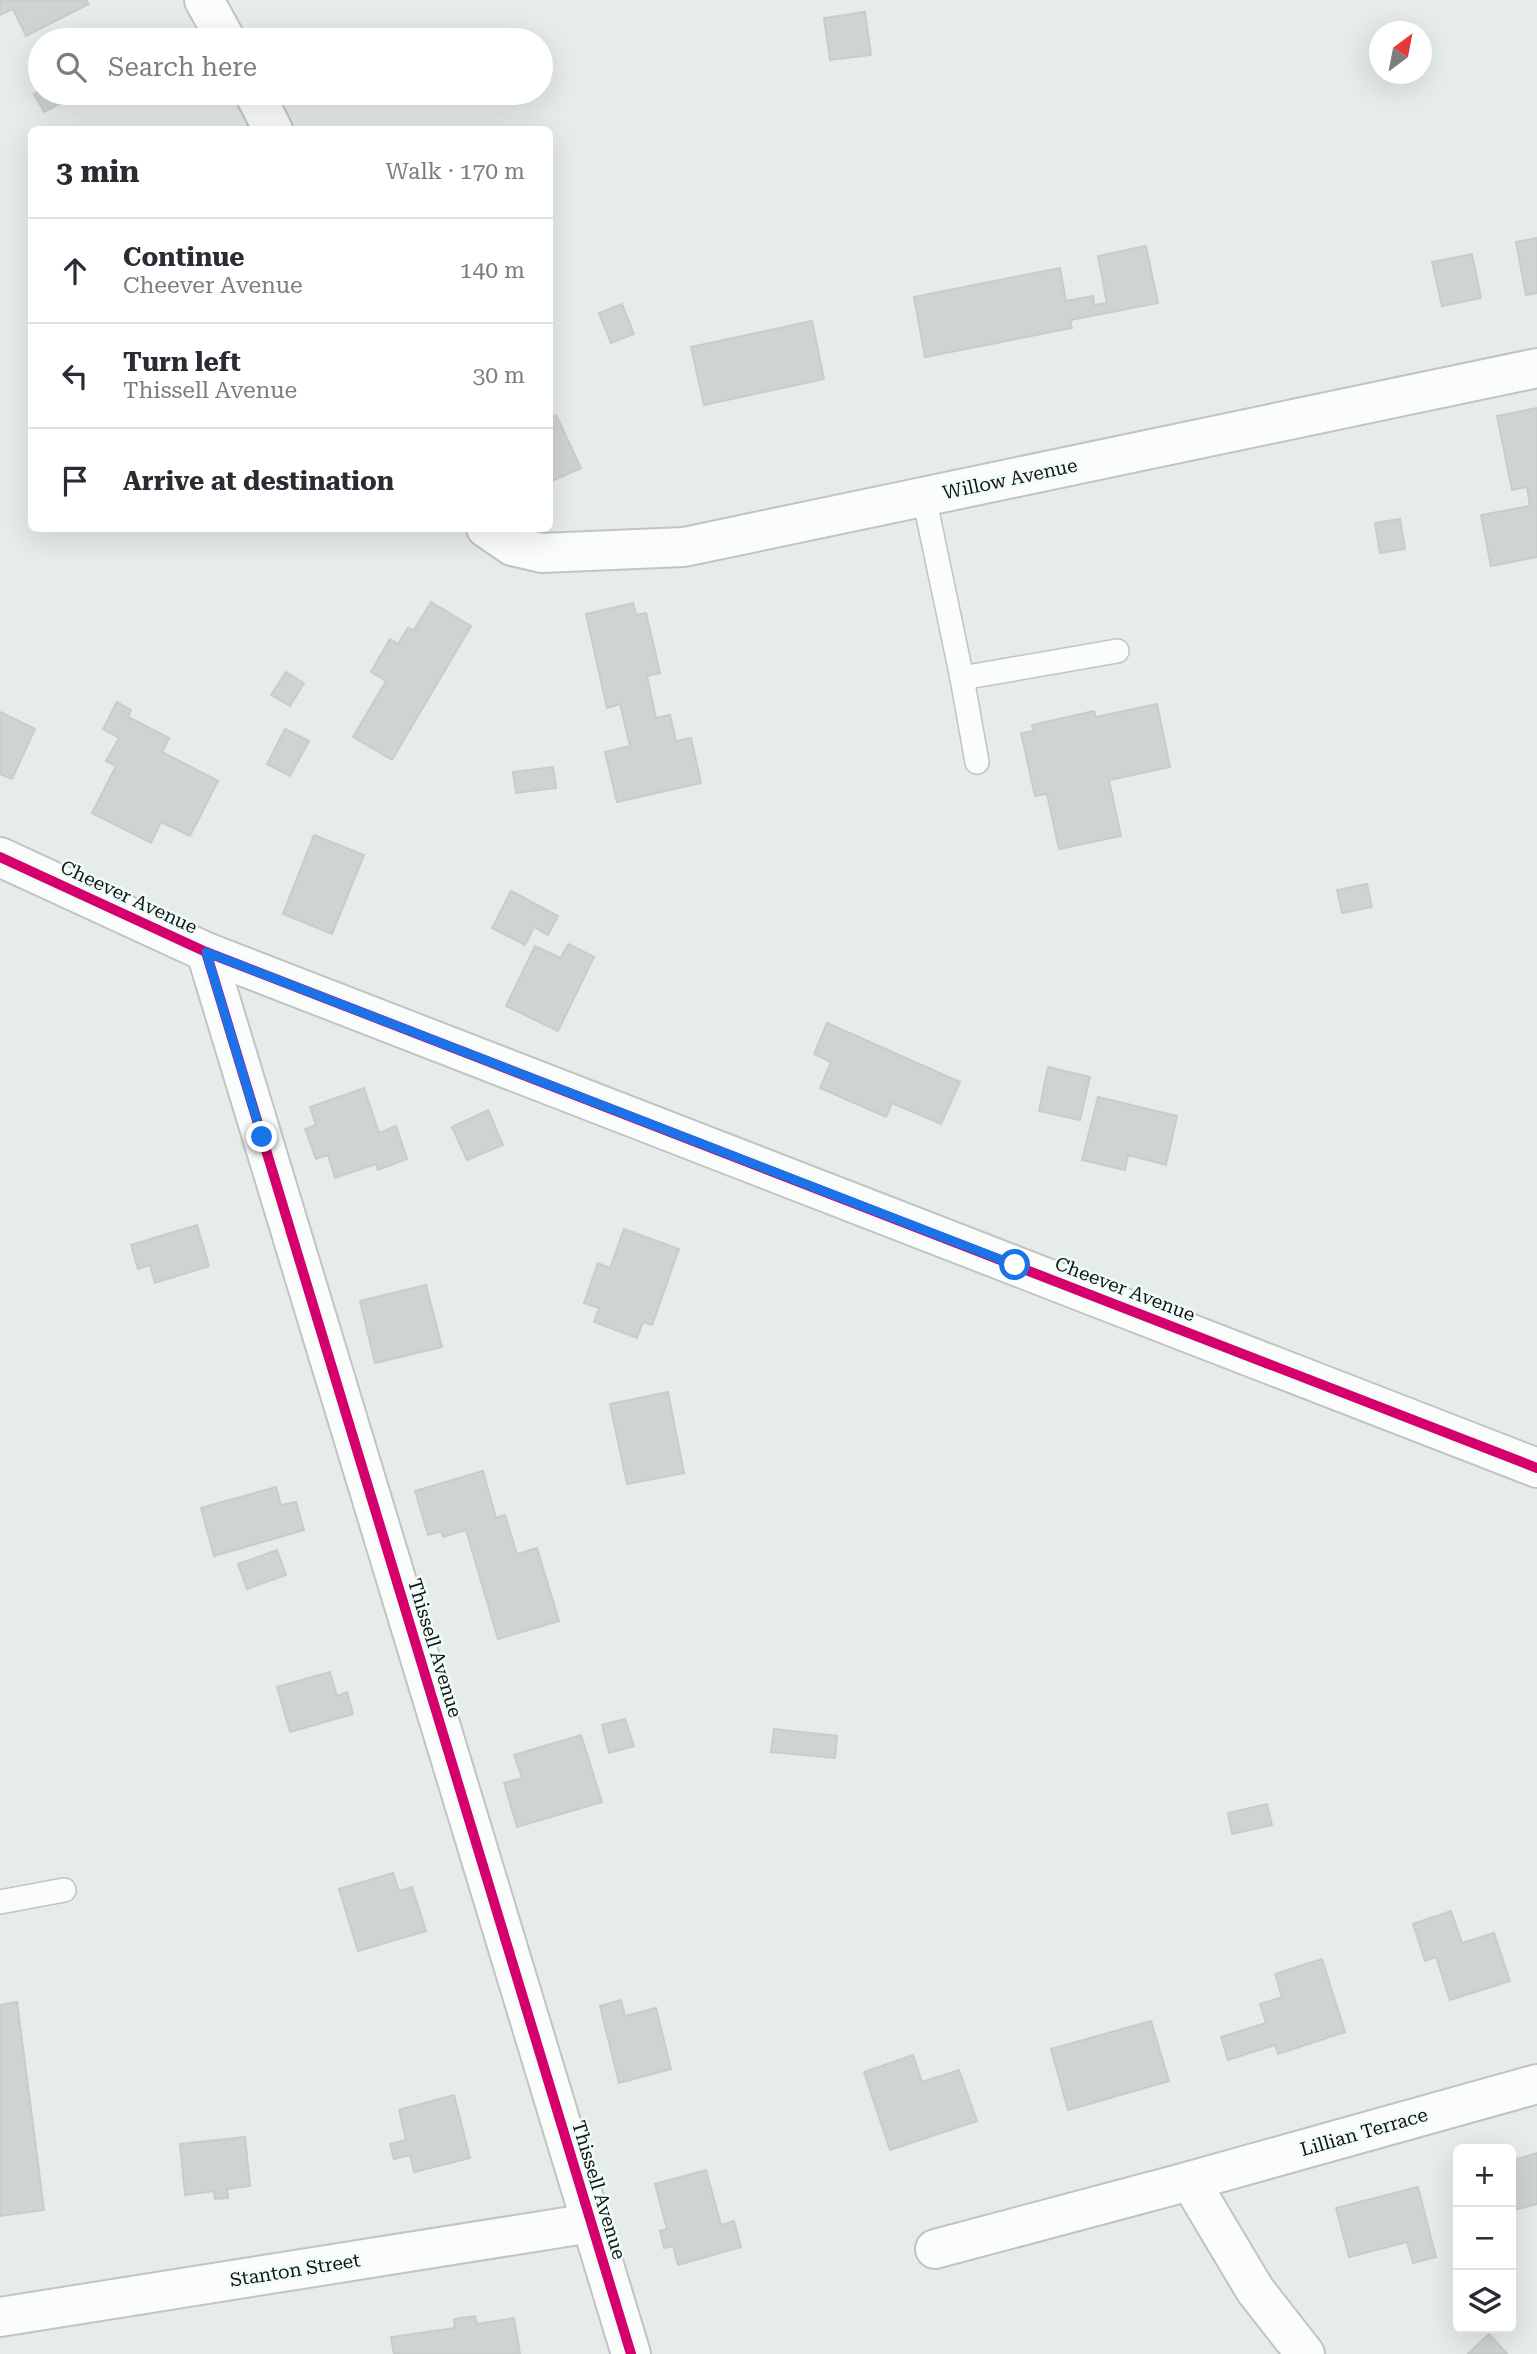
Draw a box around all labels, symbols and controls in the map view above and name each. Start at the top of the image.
north arrow [1369,21,1432,84]
search box [28,28,553,105]
icon: search [52,48,90,86]
text: Search here [108,52,257,82]
text: 3 min [56,154,139,189]
text: Walk · 170 m [386,158,525,185]
text: Continue [123,242,245,272]
icon: ahead [56,252,94,290]
text: 140 m [460,257,525,284]
text: Cheever Avenue [123,272,303,299]
text: Turn left [123,347,241,377]
icon: left [56,357,94,395]
text: 30 m [472,362,525,389]
text: Thissell Avenue [123,377,297,404]
street label: Willow Avenue [941,454,1079,504]
icon: arrive [56,462,94,500]
text: Arrive at destination [123,466,394,496]
street label: Cheever Avenue [57,855,201,939]
route end [246,1121,277,1152]
route start [999,1249,1030,1280]
street label: Cheever Avenue [1052,1252,1198,1326]
street label: Thissell Avenue [403,1576,467,1720]
street label: Lillian Terrace [1298,2103,1430,2161]
street label: Thissell Avenue [567,2118,631,2262]
map controls [1453,2144,1516,2333]
button: + [1453,2144,1516,2207]
button: − [1453,2207,1516,2270]
street label: Stanton Street [228,2248,362,2292]
button: layers [1453,2270,1516,2333]

